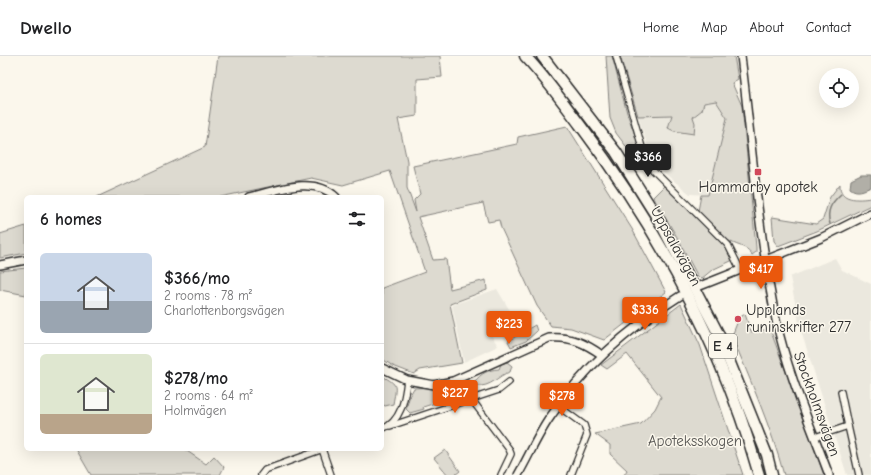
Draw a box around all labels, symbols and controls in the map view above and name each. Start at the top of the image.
text: Dwello [20,17,72,39]
text: Home [643,19,679,36]
text: Map [701,19,727,36]
text: About [749,19,784,36]
text: Contact [806,19,851,36]
map controls [819,68,859,108]
button: locate [819,68,859,108]
pin: $366 [624,144,672,178]
text: $366 [634,149,662,164]
marker: Hammarby apotek [753,167,763,177]
place label: Hammarby apotek [699,178,818,196]
street label: Uppsalavägen [647,203,705,289]
icon: filters [346,208,368,230]
text: 6 homes [40,210,102,229]
pin: $417 [737,256,785,290]
text: $417 [749,261,773,276]
icon: home [72,269,120,317]
text: $366/mo [164,269,230,288]
text: 2 rooms · 78 m² [164,288,252,303]
pin: $336 [621,297,669,331]
place label: Upplands runinskrifter 277 [746,301,851,336]
text: $336 [631,302,659,317]
text: Charlottenborgsvägen [164,303,285,318]
pin: $223 [485,311,533,345]
marker: Upplands runinskrifter 277 [733,314,743,324]
text: $223 [495,316,523,331]
road number: E 4 [709,334,737,358]
street label: Stockholmsvägen [790,349,844,459]
text: $278/mo [164,369,228,388]
icon: home [72,370,120,418]
pin: $227 [431,380,479,414]
pin: $278 [538,383,586,417]
text: $227 [442,385,468,400]
text: 2 rooms · 64 m² [164,388,253,403]
text: $278 [549,388,575,403]
text: Holmvägen [164,403,226,418]
park label: Apoteksskogen [648,432,742,450]

